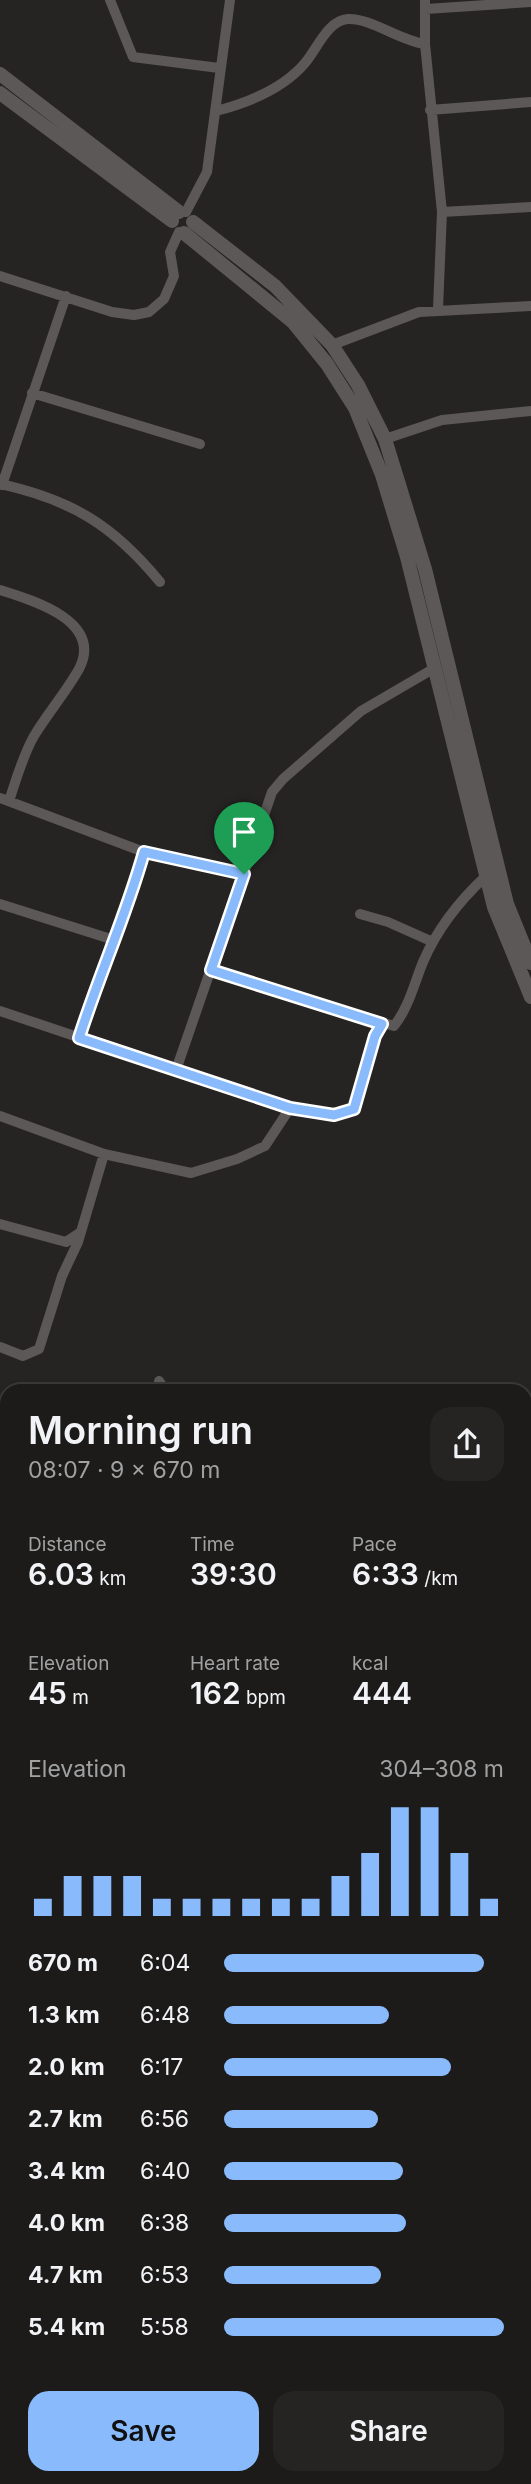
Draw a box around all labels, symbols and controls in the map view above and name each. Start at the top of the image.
pin [214,802,274,874]
icon: arrive [225,813,263,851]
text: Morning run [28,1407,253,1453]
button: share [430,1407,504,1481]
text: 08:07 · 9 × 670 m [28,1456,220,1484]
text: Distance [28,1533,106,1556]
text: Time [190,1533,235,1556]
text: Pace [352,1533,397,1556]
text: 6.03 [28,1556,94,1592]
text: 39:30 [190,1556,277,1592]
text: 6:33 [352,1556,419,1592]
text: km [94,1567,126,1590]
text: /km [419,1567,458,1590]
text: Elevation [28,1652,109,1675]
text: Heart rate [190,1652,280,1675]
text: kcal [352,1652,388,1675]
text: 45 [28,1675,67,1711]
text: 162 [190,1675,241,1711]
text: 444 [352,1675,412,1711]
text: m [67,1686,89,1709]
text: bpm [241,1686,286,1709]
text: Elevation [28,1755,127,1783]
text: 304–308 m [379,1755,504,1783]
text: 670 m [28,1949,98,1977]
text: 6:04 [140,1949,190,1977]
text: 1.3 km [28,2001,100,2029]
text: 6:48 [140,2001,190,2029]
text: 2.0 km [28,2053,105,2081]
text: 6:17 [140,2053,183,2081]
text: 2.7 km [28,2105,103,2133]
text: 6:56 [140,2105,189,2133]
text: 3.4 km [28,2157,105,2185]
text: 6:40 [140,2157,190,2185]
text: 4.0 km [28,2209,105,2237]
text: 6:38 [140,2209,189,2237]
text: 4.7 km [28,2261,103,2289]
text: 6:53 [140,2261,189,2289]
text: 5.4 km [28,2313,105,2341]
text: 5:58 [140,2313,189,2341]
button: Save [28,2391,259,2471]
button: Share [273,2391,504,2471]

